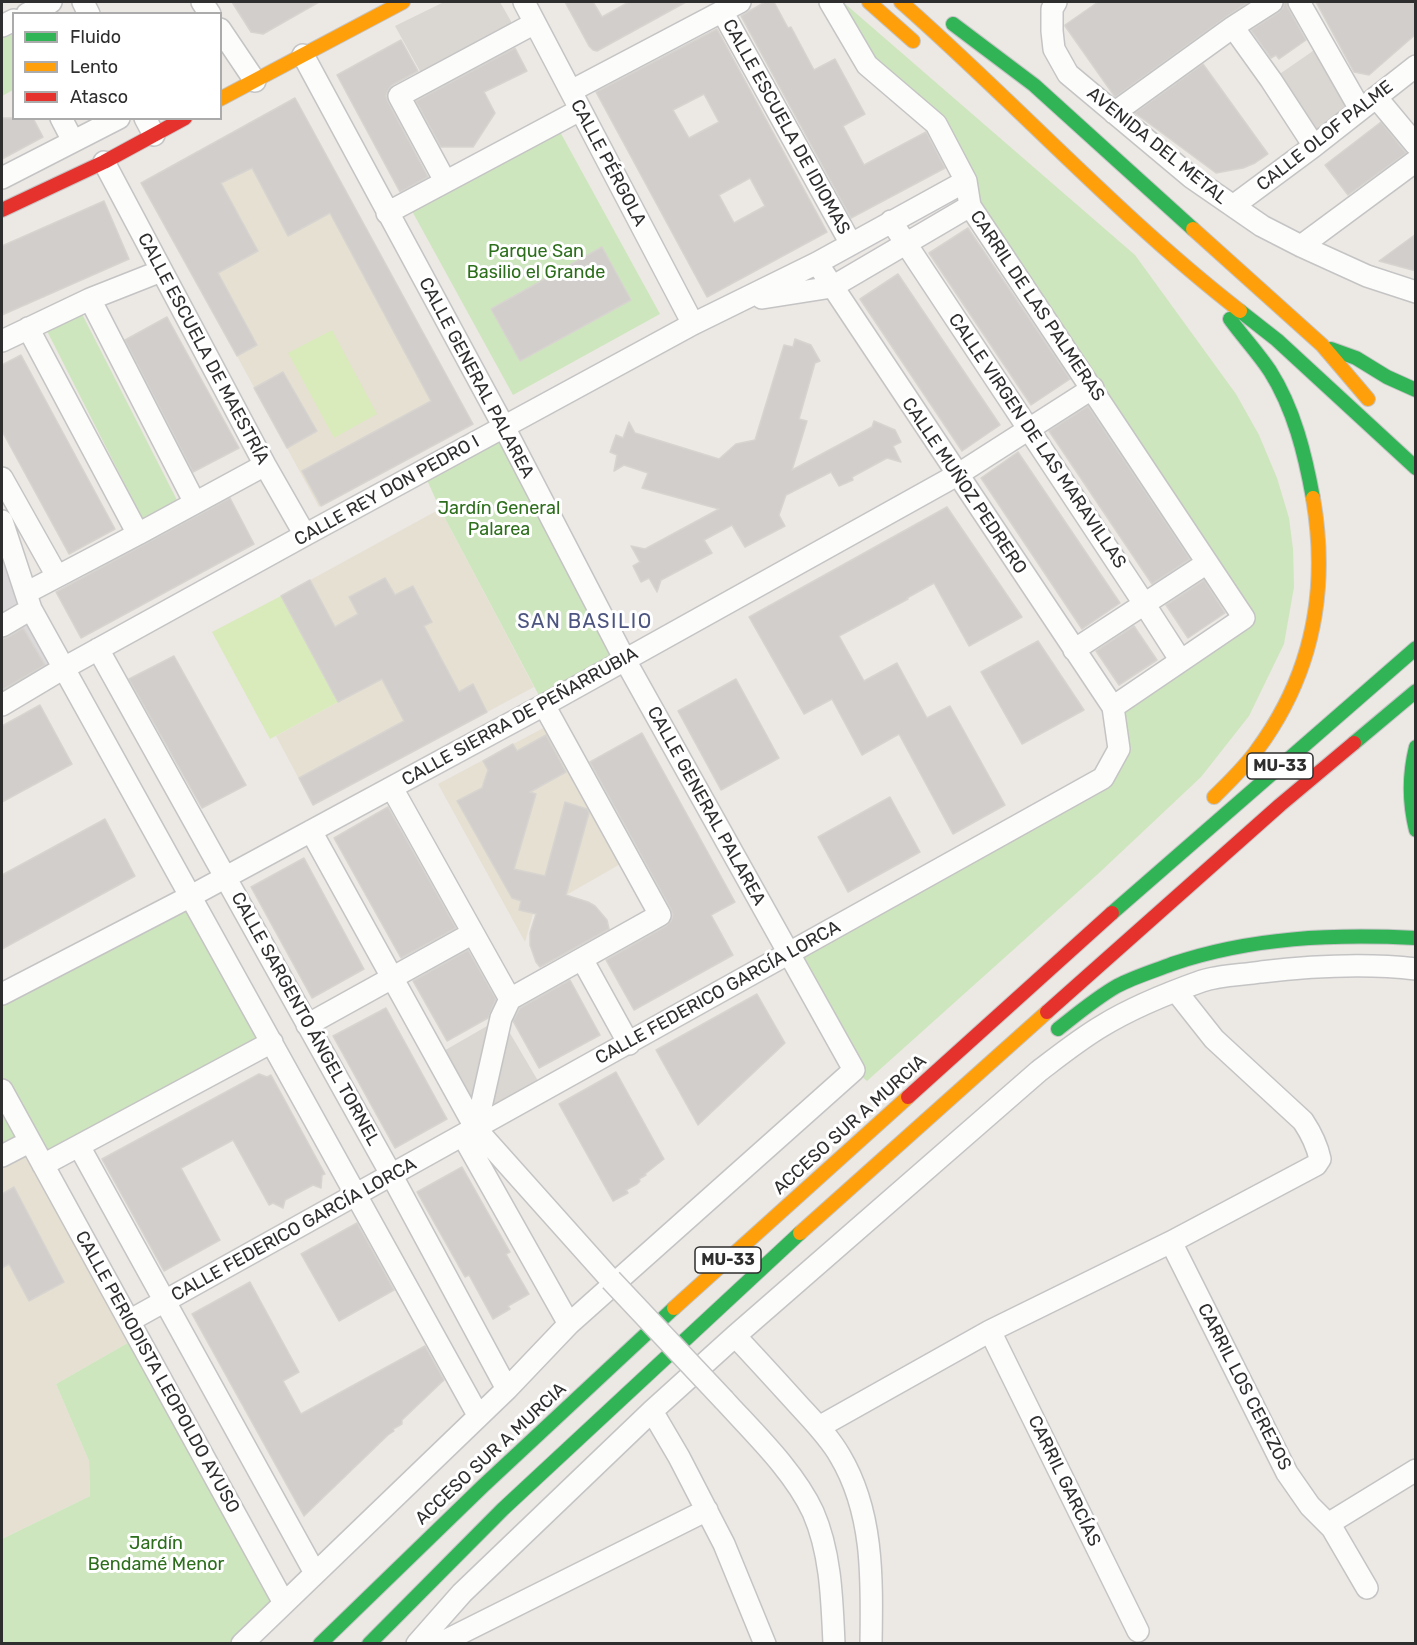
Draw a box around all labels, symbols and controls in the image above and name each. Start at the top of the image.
legend [12,12,222,120]
street label: CALLE ESCUELA DE IDIOMAS [718,15,854,239]
text: Fluido [70,26,121,48]
text: Lento [70,56,118,78]
street label: CALLE OLOF PALME [1253,76,1397,196]
street label: AVENIDA DEL METAL [1082,83,1232,209]
text: Atasco [70,86,128,108]
street label: CALLE PÉRGOLA [566,96,650,230]
street label: CARRIL DE LAS PALMERAS [965,207,1109,405]
street label: CALLE ESCUELA DE MAESTRÍA [133,230,273,468]
park label: Parque San Basilio el Grande [467,241,605,284]
street label: CALLE GENERAL PALAREA [414,274,538,482]
street label: CALLE VIRGEN DE LAS MARAVILLAS [943,309,1131,573]
street label: CALLE MUÑOZ PEDRERO [897,394,1031,578]
street label: CALLE REY DON PEDRO I [291,431,483,551]
park label: Jardín General Palarea [438,498,560,540]
district label: SAN BASILIO [517,610,653,634]
street label: CALLE SIERRA DE PEÑARRUBIA [398,643,642,791]
street label: CALLE GENERAL PALAREA [642,703,770,909]
road number: MU-33 [1247,753,1313,779]
street label: CALLE SARGENTO ÁNGEL TORNEL [226,888,384,1150]
street label: CALLE FEDERICO GARCÍA LORCA [592,917,844,1069]
street label: ACCESO SUR A MURCIA [769,1051,931,1199]
street label: CALLE FEDERICO GARCÍA LORCA [168,1154,420,1306]
street label: CALLE PERIODISTA LEOPOLDO AYUSO [70,1227,244,1517]
road number: MU-33 [695,1247,761,1273]
street label: CARRIL LOS CEREZOS [1193,1300,1295,1474]
street label: ACCESO SUR A MURCIA [411,1378,571,1530]
street label: CARRIL GARCÍAS [1023,1412,1105,1550]
park label: Jardín Bendamé Menor [88,1533,224,1576]

